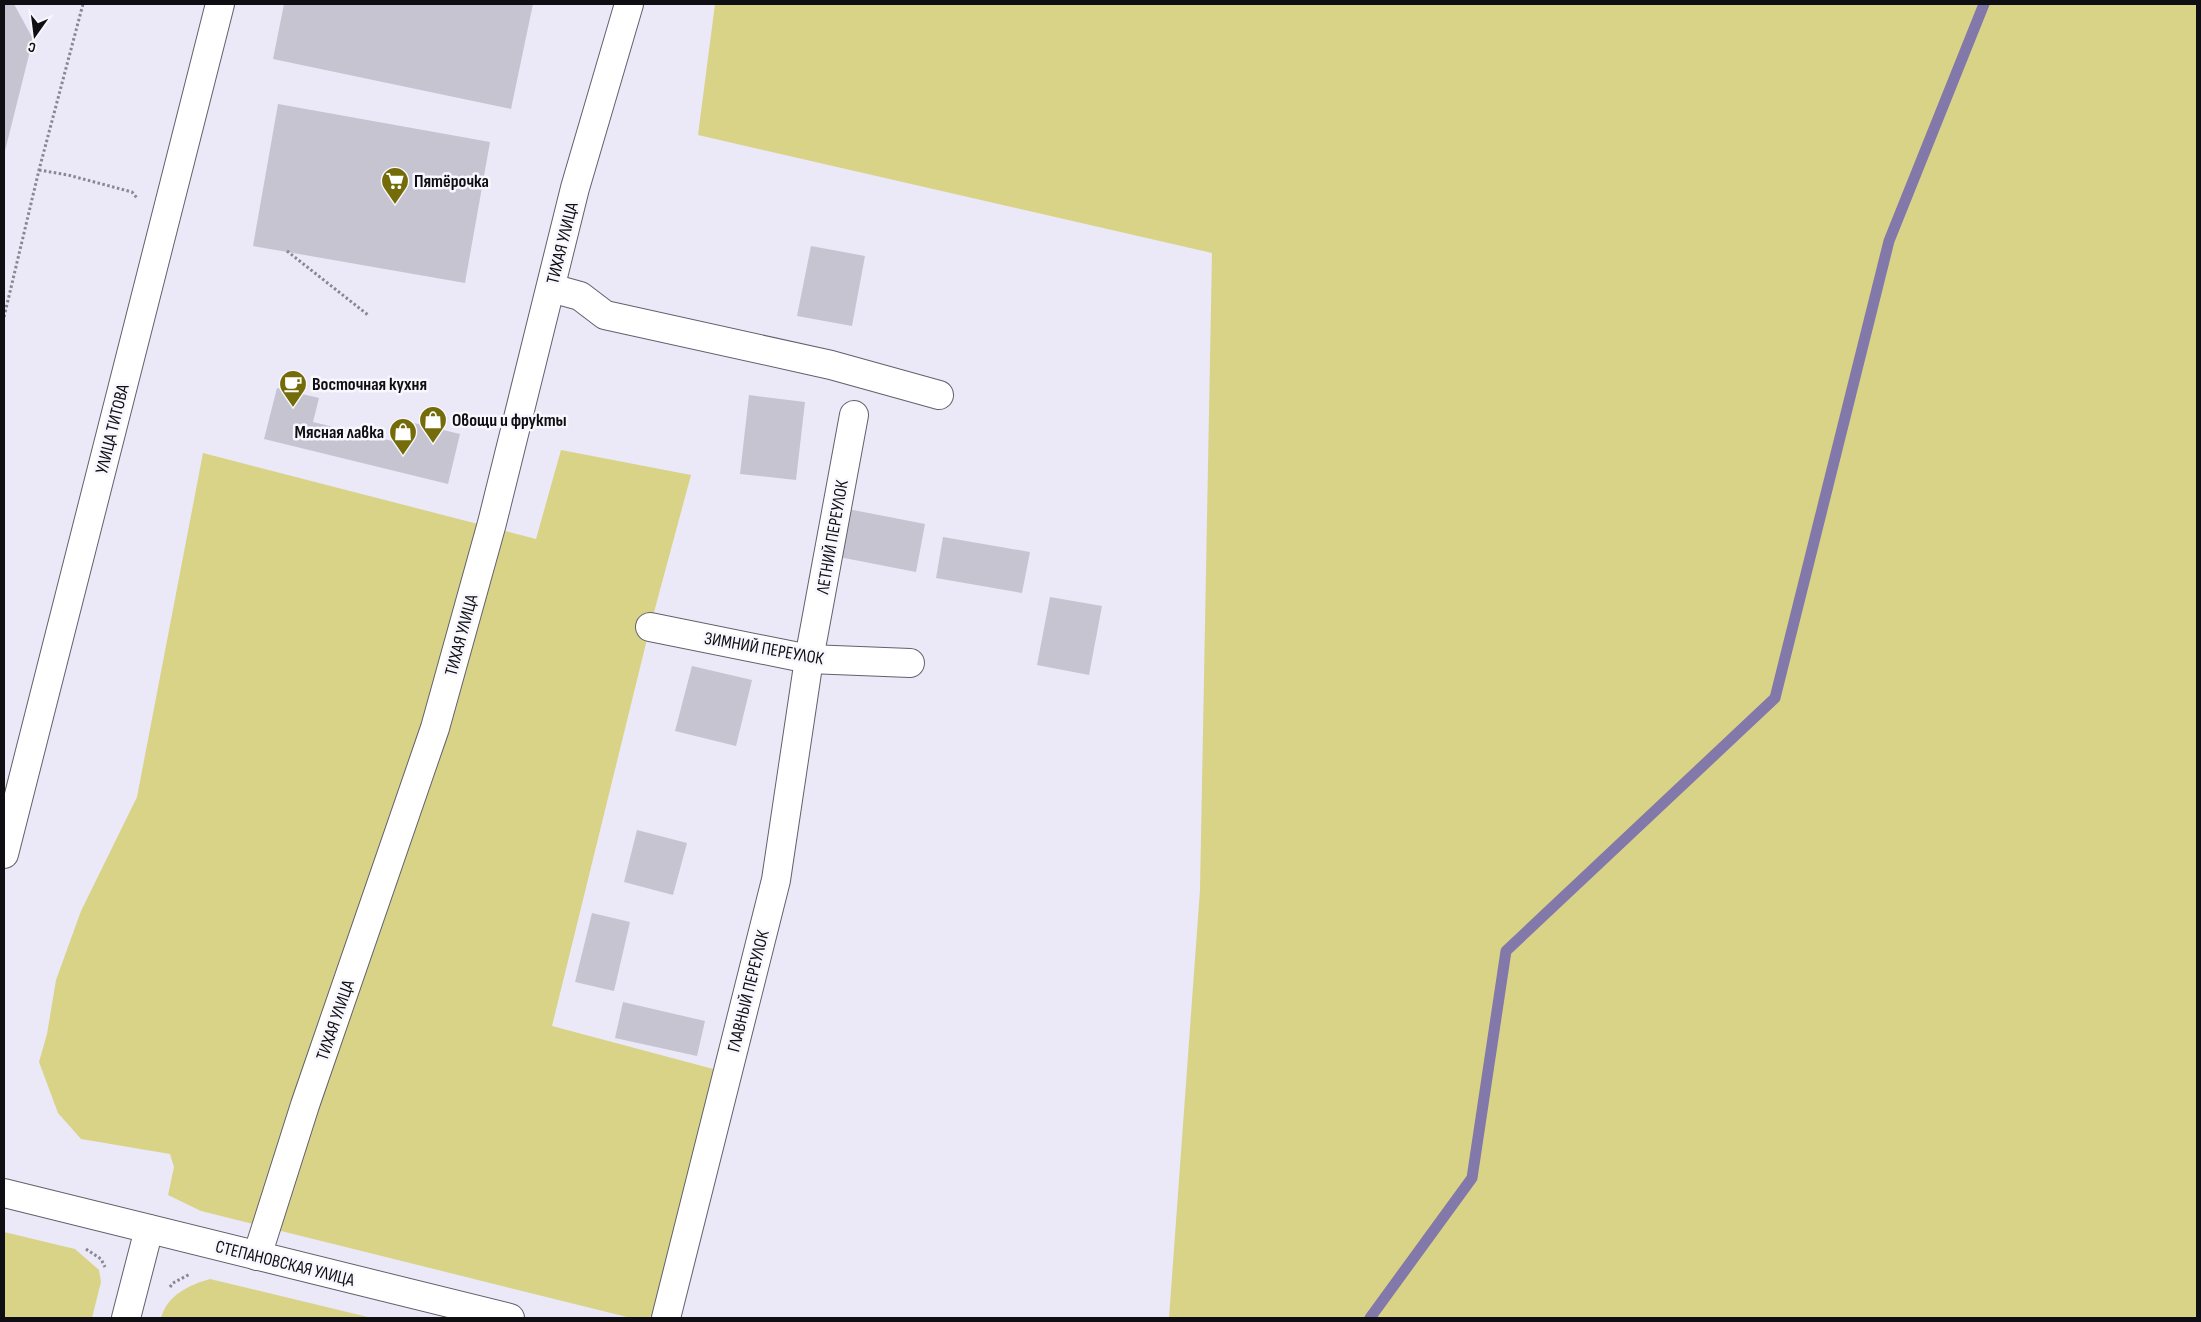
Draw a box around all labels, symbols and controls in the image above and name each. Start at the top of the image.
north arrow [10,10,60,60]
text: С [26,38,38,56]
supermarket icon: Пятёрочка [380,166,410,205]
place label: Пятёрочка [414,171,489,192]
street label: ТИХАЯ УЛИЦА [542,200,583,286]
cafe icon: Восточная кухня [278,369,308,408]
place label: Восточная кухня [312,374,427,395]
street label: УЛИЦА ТИТОВА [91,382,134,476]
shop icon: Овощи и фрукты [418,405,448,444]
place label: Овощи и фрукты [452,410,567,431]
shop icon: Мясная лавка [388,417,418,456]
place label: Мясная лавка [295,422,384,443]
street label: ЛЕТНИЙ ПЕРЕУЛОК [812,478,853,597]
street label: ТИХАЯ УЛИЦА [441,592,482,678]
street label: ЗИМНИЙ ПЕРЕУЛОК [703,628,826,669]
street label: ГЛАВНЫЙ ПЕРЕУЛОК [723,927,774,1054]
street label: ТИХАЯ УЛИЦА [312,977,359,1063]
street label: СТЕПАНОВСКАЯ УЛИЦА [213,1236,357,1291]

